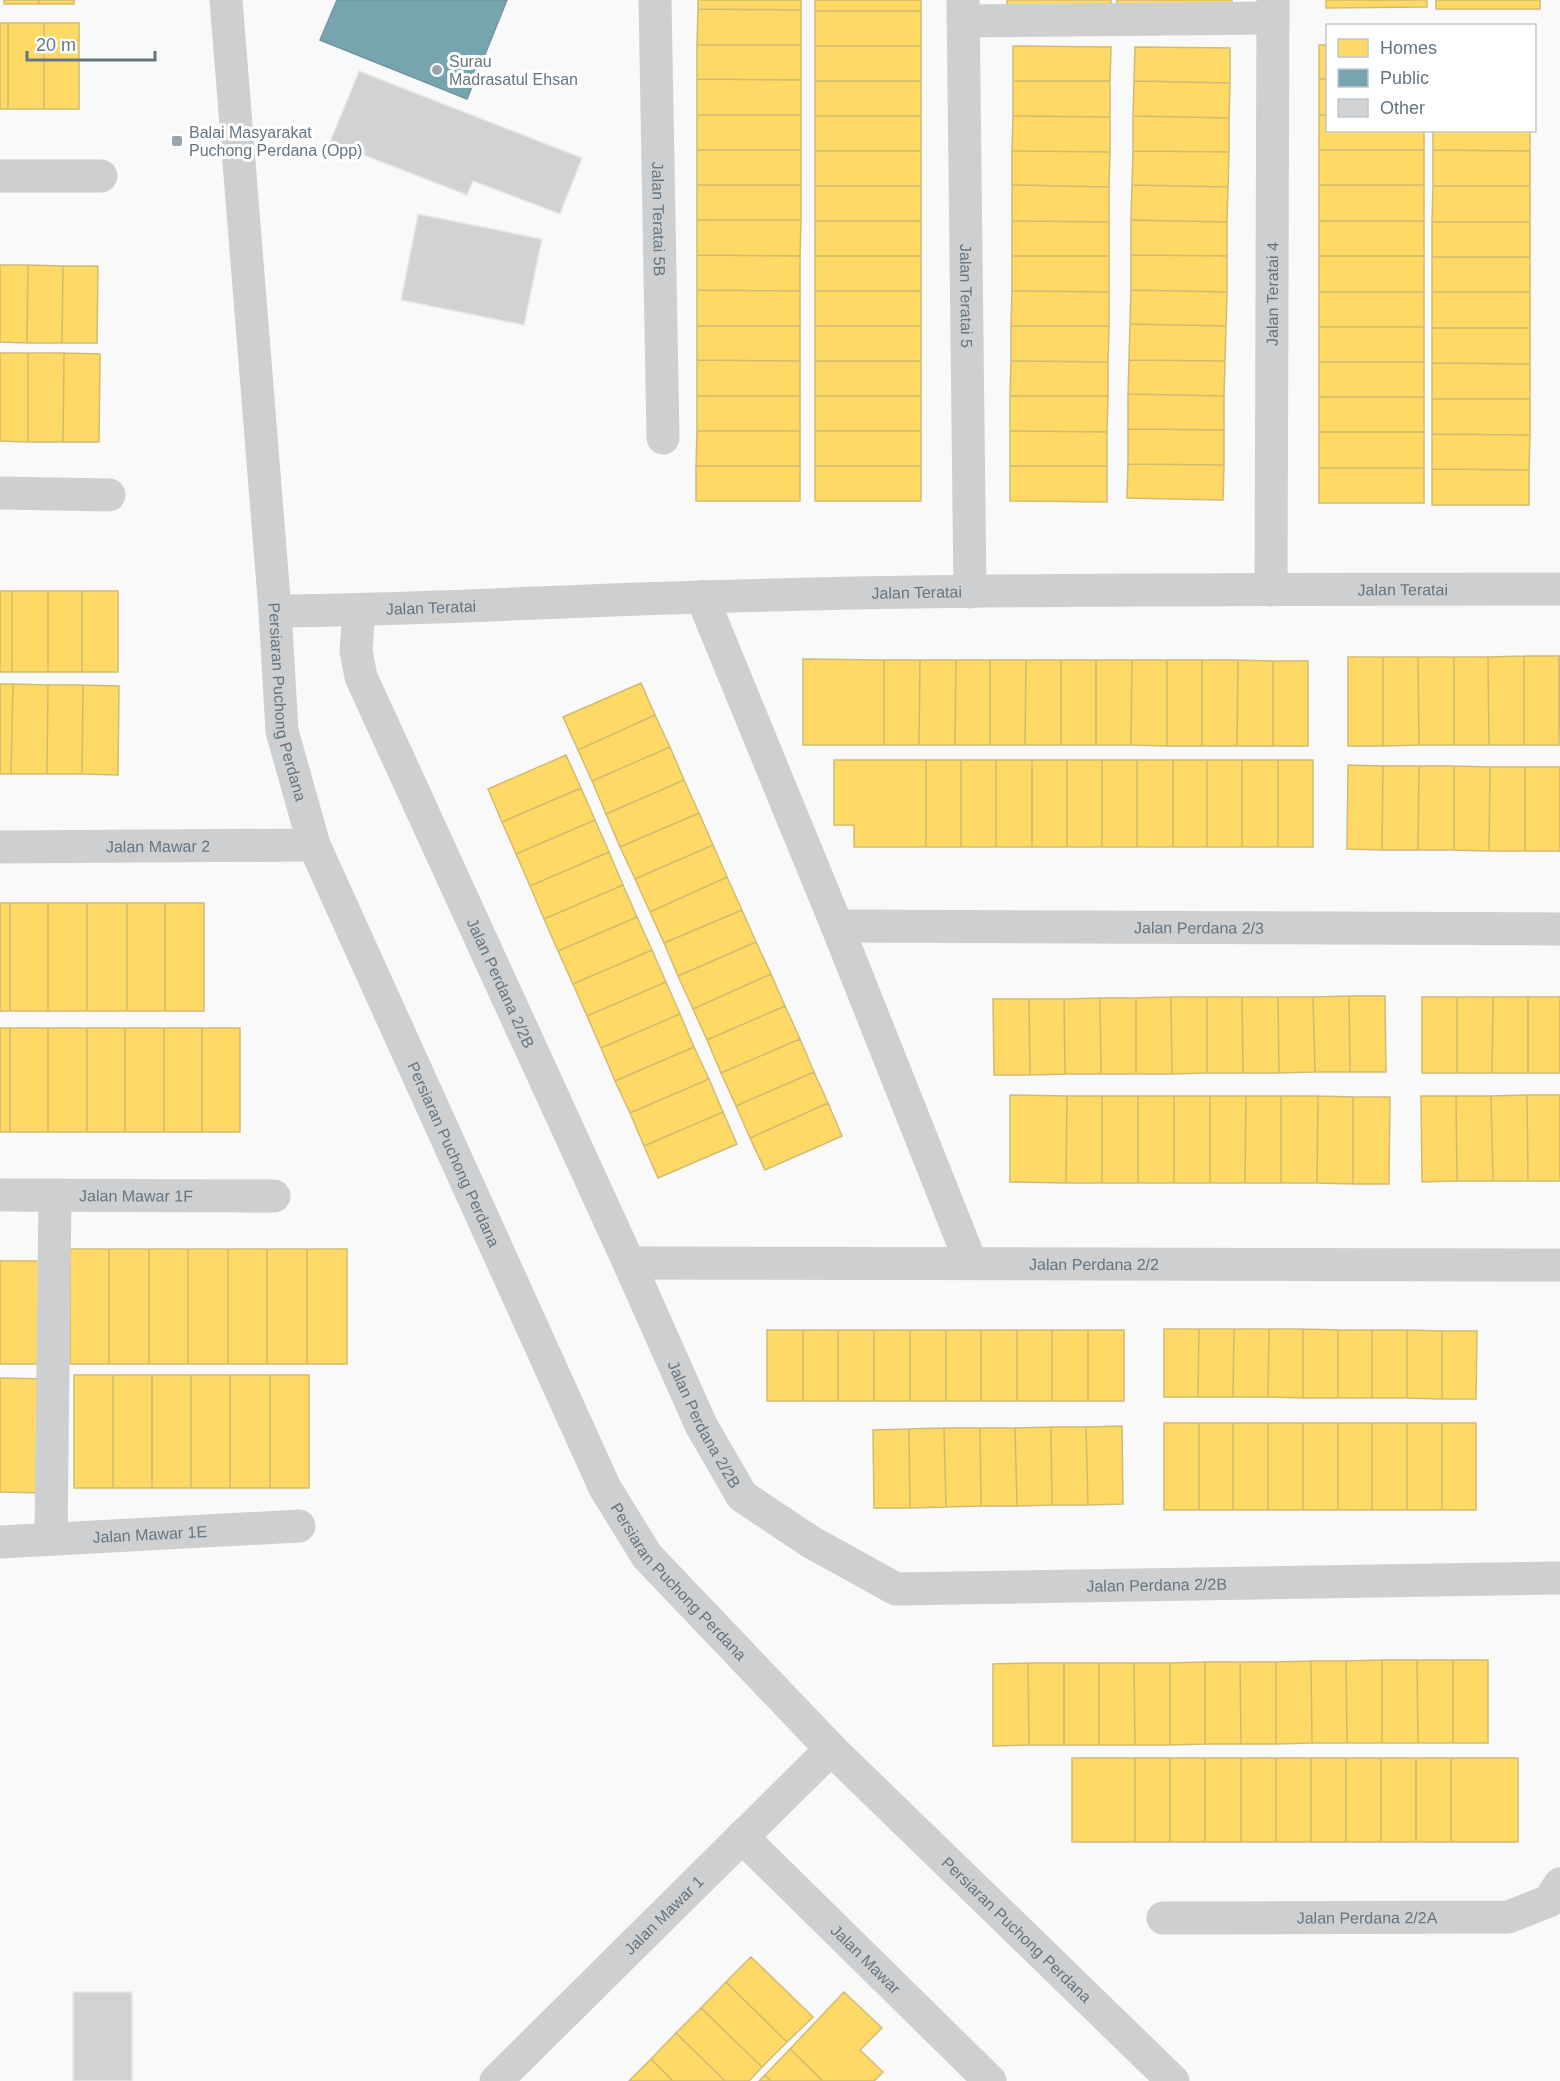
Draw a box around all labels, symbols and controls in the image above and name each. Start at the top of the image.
scale bar [27,24,154,62]
legend [1326,24,1536,132]
text: 20 m [36,35,76,55]
text: Homes [1380,38,1437,58]
place label: Surau Madrasatul Ehsan [449,53,578,88]
marker: Surau Madrasatul Ehsan [430,63,444,77]
text: Public [1380,68,1429,88]
text: Other [1380,98,1425,118]
place label: Balai Masyarakat Puchong Perdana (Opp) [189,124,362,159]
marker: Balai Masyarakat Puchong Perdana (Opp) [170,134,184,148]
street label: Jalan Teratai 5B [649,162,668,276]
street label: Jalan Teratai 4 [1264,242,1281,346]
street label: Jalan Teratai 5 [957,244,975,348]
street label: Jalan Teratai [1358,581,1448,598]
street label: Jalan Teratai [871,583,962,602]
street label: Jalan Teratai [385,598,477,618]
street label: Persiaran Puchong Perdana [265,602,309,803]
street label: Jalan Mawar 2 [106,838,210,855]
street label: Jalan Perdana 2/2B [463,916,537,1051]
street label: Jalan Perdana 2/3 [1134,919,1264,937]
street label: Persiaran Puchong Perdana [404,1059,503,1250]
street label: Jalan Mawar 1F [79,1187,193,1205]
street label: Jalan Perdana 2/2 [1029,1256,1159,1273]
street label: Jalan Perdana 2/2B [665,1358,743,1491]
street label: Persiaran Puchong Perdana [607,1500,750,1664]
street label: Jalan Mawar 1E [92,1523,208,1546]
street label: Jalan Perdana 2/2B [1086,1576,1227,1595]
street label: Persiaran Puchong Perdana [938,1854,1095,2006]
street label: Jalan Mawar 1 [621,1872,707,1958]
street label: Jalan Perdana 2/2A [1297,1909,1438,1927]
street label: Jalan Mawar [827,1922,904,1998]

